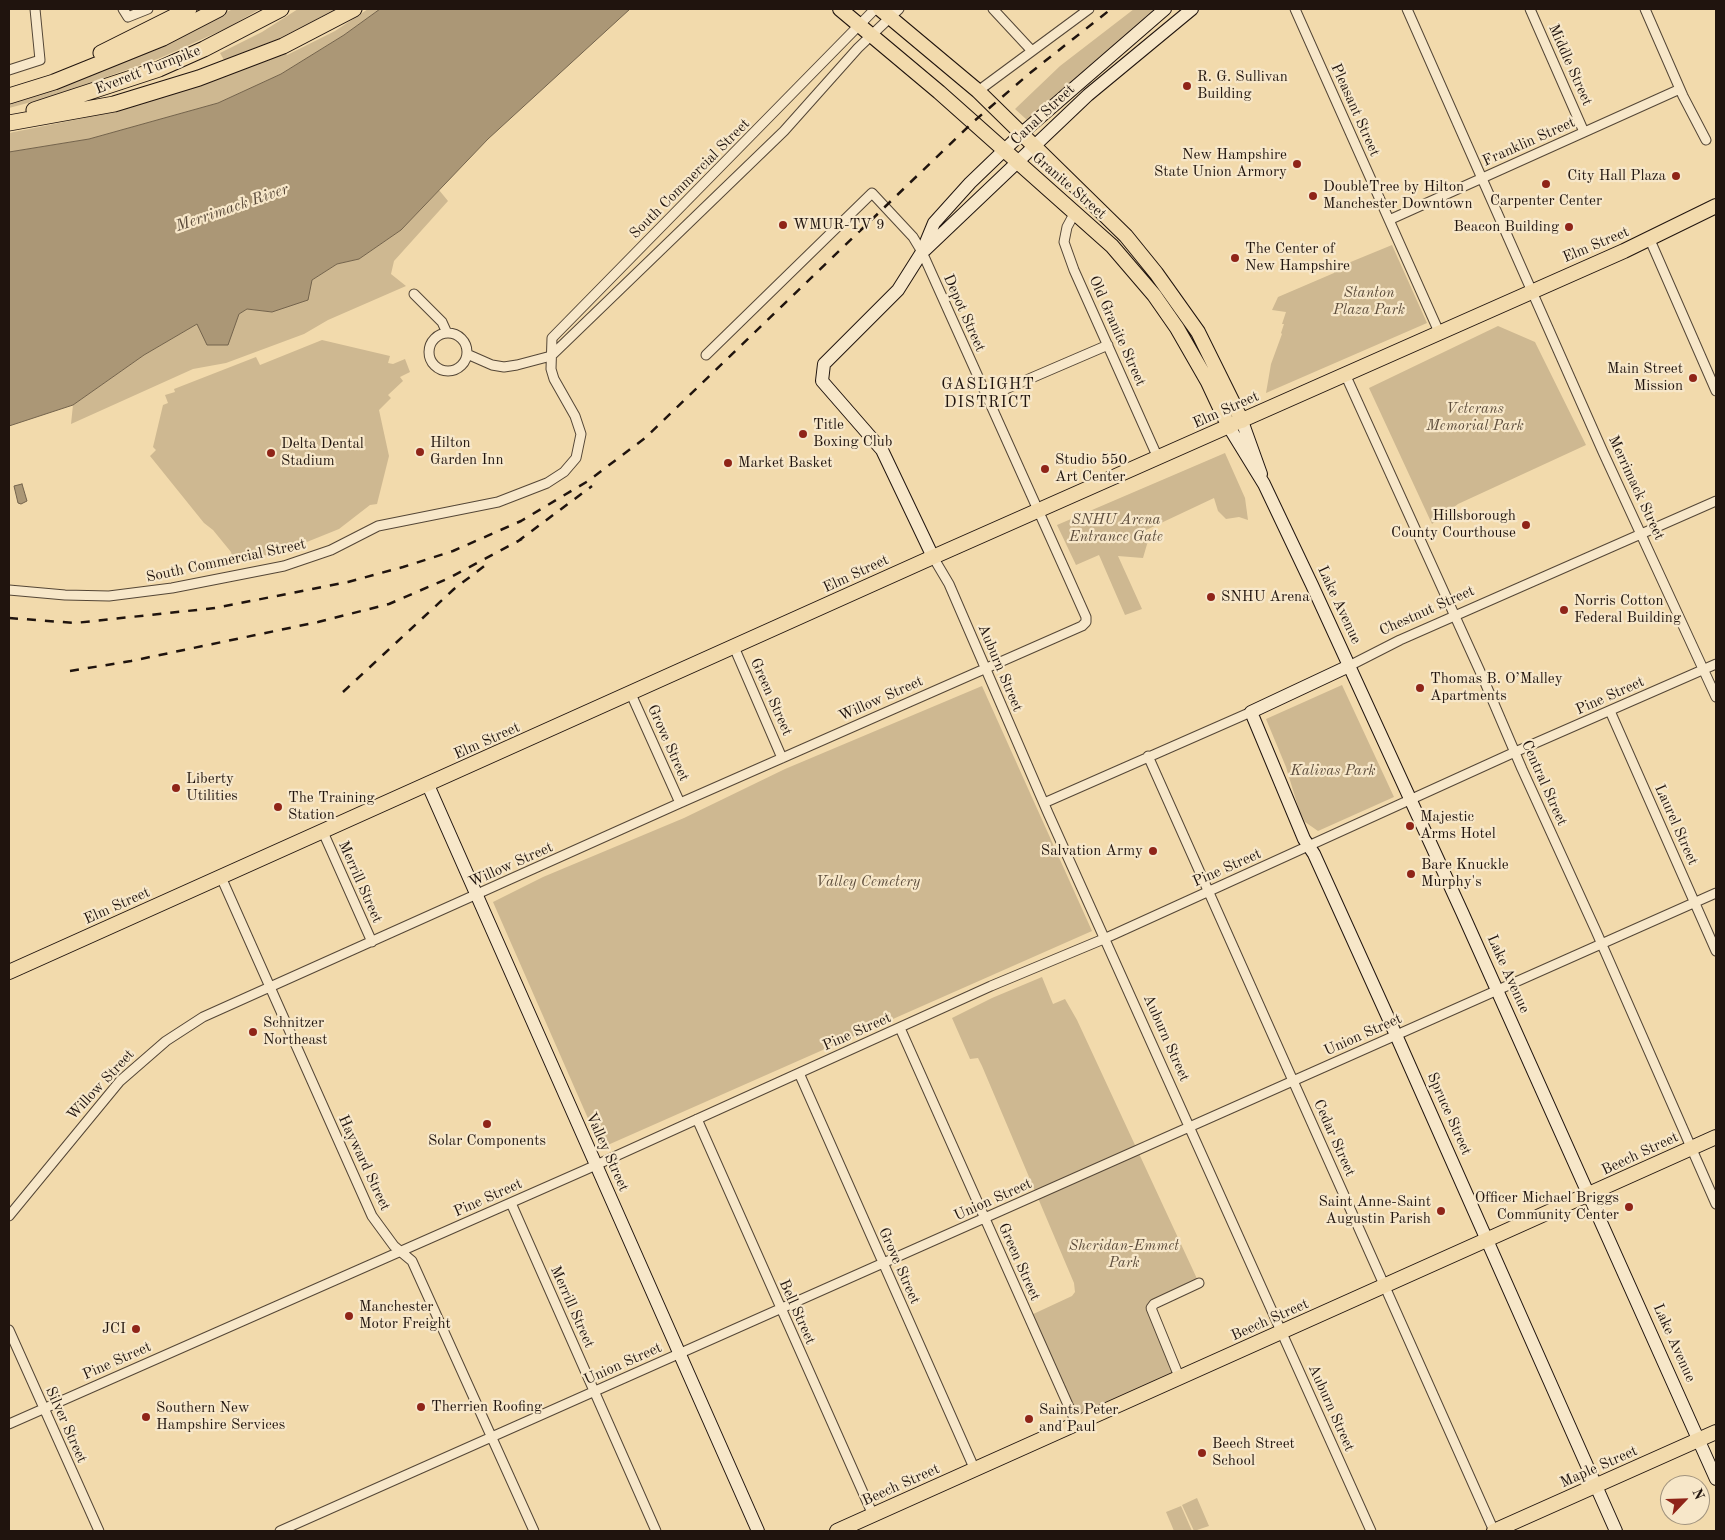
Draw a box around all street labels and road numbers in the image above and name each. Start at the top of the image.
street label: Middle Street [1544,22,1596,108]
street label: Everett Turnpike [93,42,203,98]
street label: Pleasant Street [1326,61,1384,159]
street label: Canal Street [1007,81,1079,149]
street label: Franklin Street [1480,113,1578,171]
street label: South Commercial Street [626,115,754,243]
street label: Granite Street [1028,149,1110,223]
street label: Elm Street [1560,223,1632,267]
street label: Depot Street [939,271,989,355]
street label: Old Granite Street [1085,273,1149,389]
street label: Elm Street [1190,387,1262,433]
street label: Merrimack Street [1604,433,1668,543]
street label: South Commercial Street [145,535,307,587]
street label: Elm Street [820,551,892,597]
street label: Lake Avenue [1313,563,1365,647]
street label: Chestnut Street [1377,582,1477,640]
street label: Auburn Street [973,622,1027,714]
street label: Green Street [746,656,796,738]
street label: Willow Street [836,672,926,726]
street label: Pine Street [1573,673,1647,719]
street label: Grove Street [643,702,693,784]
street label: Elm Street [451,718,523,764]
street label: Central Street [1517,737,1571,829]
street label: Laurel Street [1650,782,1702,868]
street label: Merrill Street [334,838,386,926]
street label: Willow Street [466,838,556,892]
street label: Pine Street [1190,845,1264,891]
street label: Elm Street [81,883,153,929]
street label: Lake Avenue [1483,932,1533,1016]
street label: Auburn Street [1139,992,1193,1084]
street label: Pine Street [820,1009,894,1055]
street label: Union Street [1321,1010,1405,1060]
street label: Willow Street [64,1046,138,1124]
street label: Spruce Street [1423,1070,1475,1158]
street label: Cedar Street [1309,1097,1359,1179]
street label: Valley Street [582,1110,632,1194]
street label: Hayward Street [334,1112,394,1214]
street label: Beech Street [1599,1128,1681,1180]
street label: Pine Street [451,1175,525,1221]
street label: Union Street [951,1175,1035,1225]
street label: Green Street [994,1221,1044,1303]
street label: Grove Street [874,1225,924,1307]
street label: Merrill Street [546,1263,598,1351]
street label: Bell Street [775,1277,819,1347]
street label: Beech Street [1229,1295,1311,1345]
street label: Lake Avenue [1649,1301,1699,1385]
street label: Pine Street [80,1338,154,1384]
street label: Union Street [581,1339,665,1389]
street label: Auburn Street [1304,1362,1358,1454]
street label: Silver Street [41,1384,91,1466]
street label: Maple Street [1558,1442,1640,1492]
street label: Beech Street [860,1460,942,1510]

